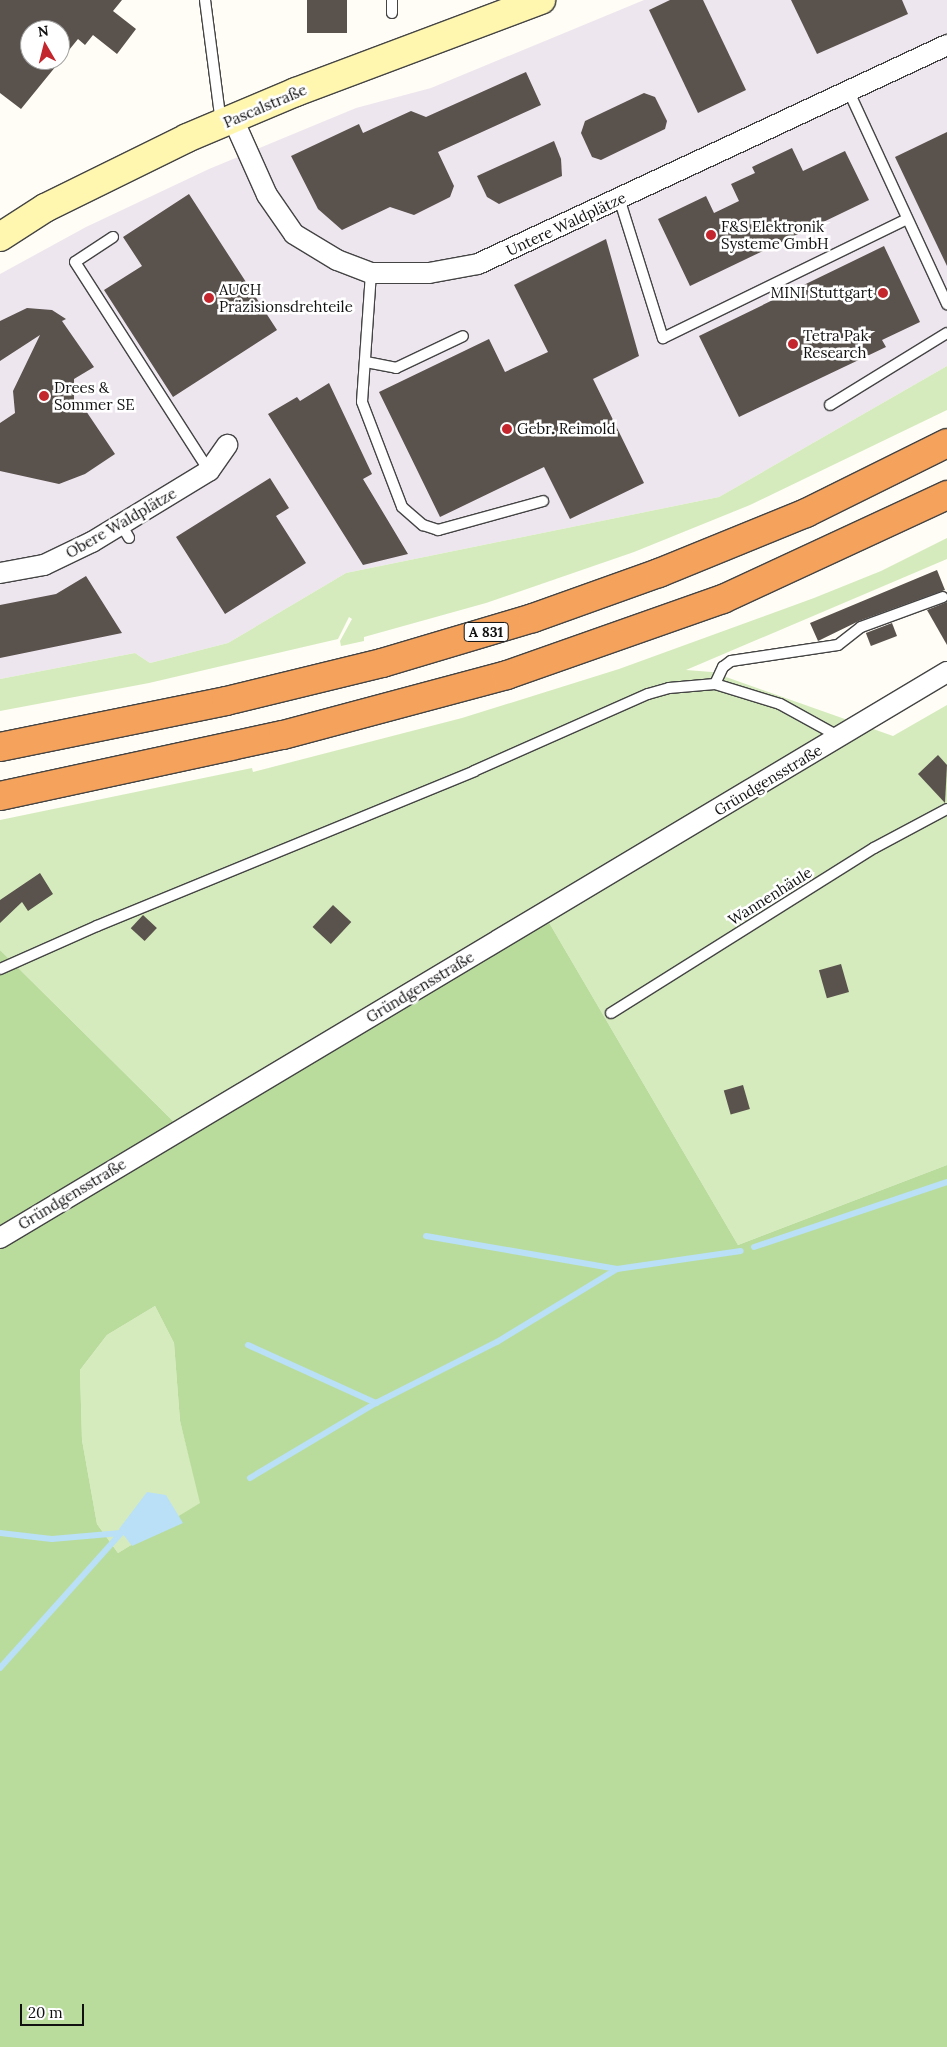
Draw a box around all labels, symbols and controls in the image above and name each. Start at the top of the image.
north arrow [20,20,70,70]
text: N [36,21,50,41]
street label: Pascalstraße [221,80,309,132]
street label: Untere Waldplätze [503,188,629,260]
place label: F&S Elektronik Systeme GmbH [721,217,829,252]
marker: F&S Elektronik Systeme GmbH [705,229,717,241]
place label: AUCH Präzisionsdrehteile [219,280,353,315]
place label: MINI Stuttgart [770,284,873,302]
marker: MINI Stuttgart [877,287,889,299]
marker: AUCH Präzisionsdrehteile [203,292,215,304]
place label: Tetra Pak Research [803,326,869,361]
marker: Tetra Pak Research [787,338,799,350]
place label: Drees & Sommer SE [54,378,135,413]
marker: Drees & Sommer SE [38,390,50,402]
place label: Gebr. Reimold [517,420,616,438]
marker: Gebr. Reimold [501,423,513,435]
street label: Obere Waldplätze [63,484,179,562]
road number: A 831 [464,620,508,644]
street label: Gründgensstraße [711,741,825,819]
street label: Wannenhäule [725,863,815,929]
street label: Gründgensstraße [363,948,477,1026]
street label: Gründgensstraße [15,1155,129,1233]
scale bar [22,1994,86,2026]
text: 20 m [28,2003,63,2022]

